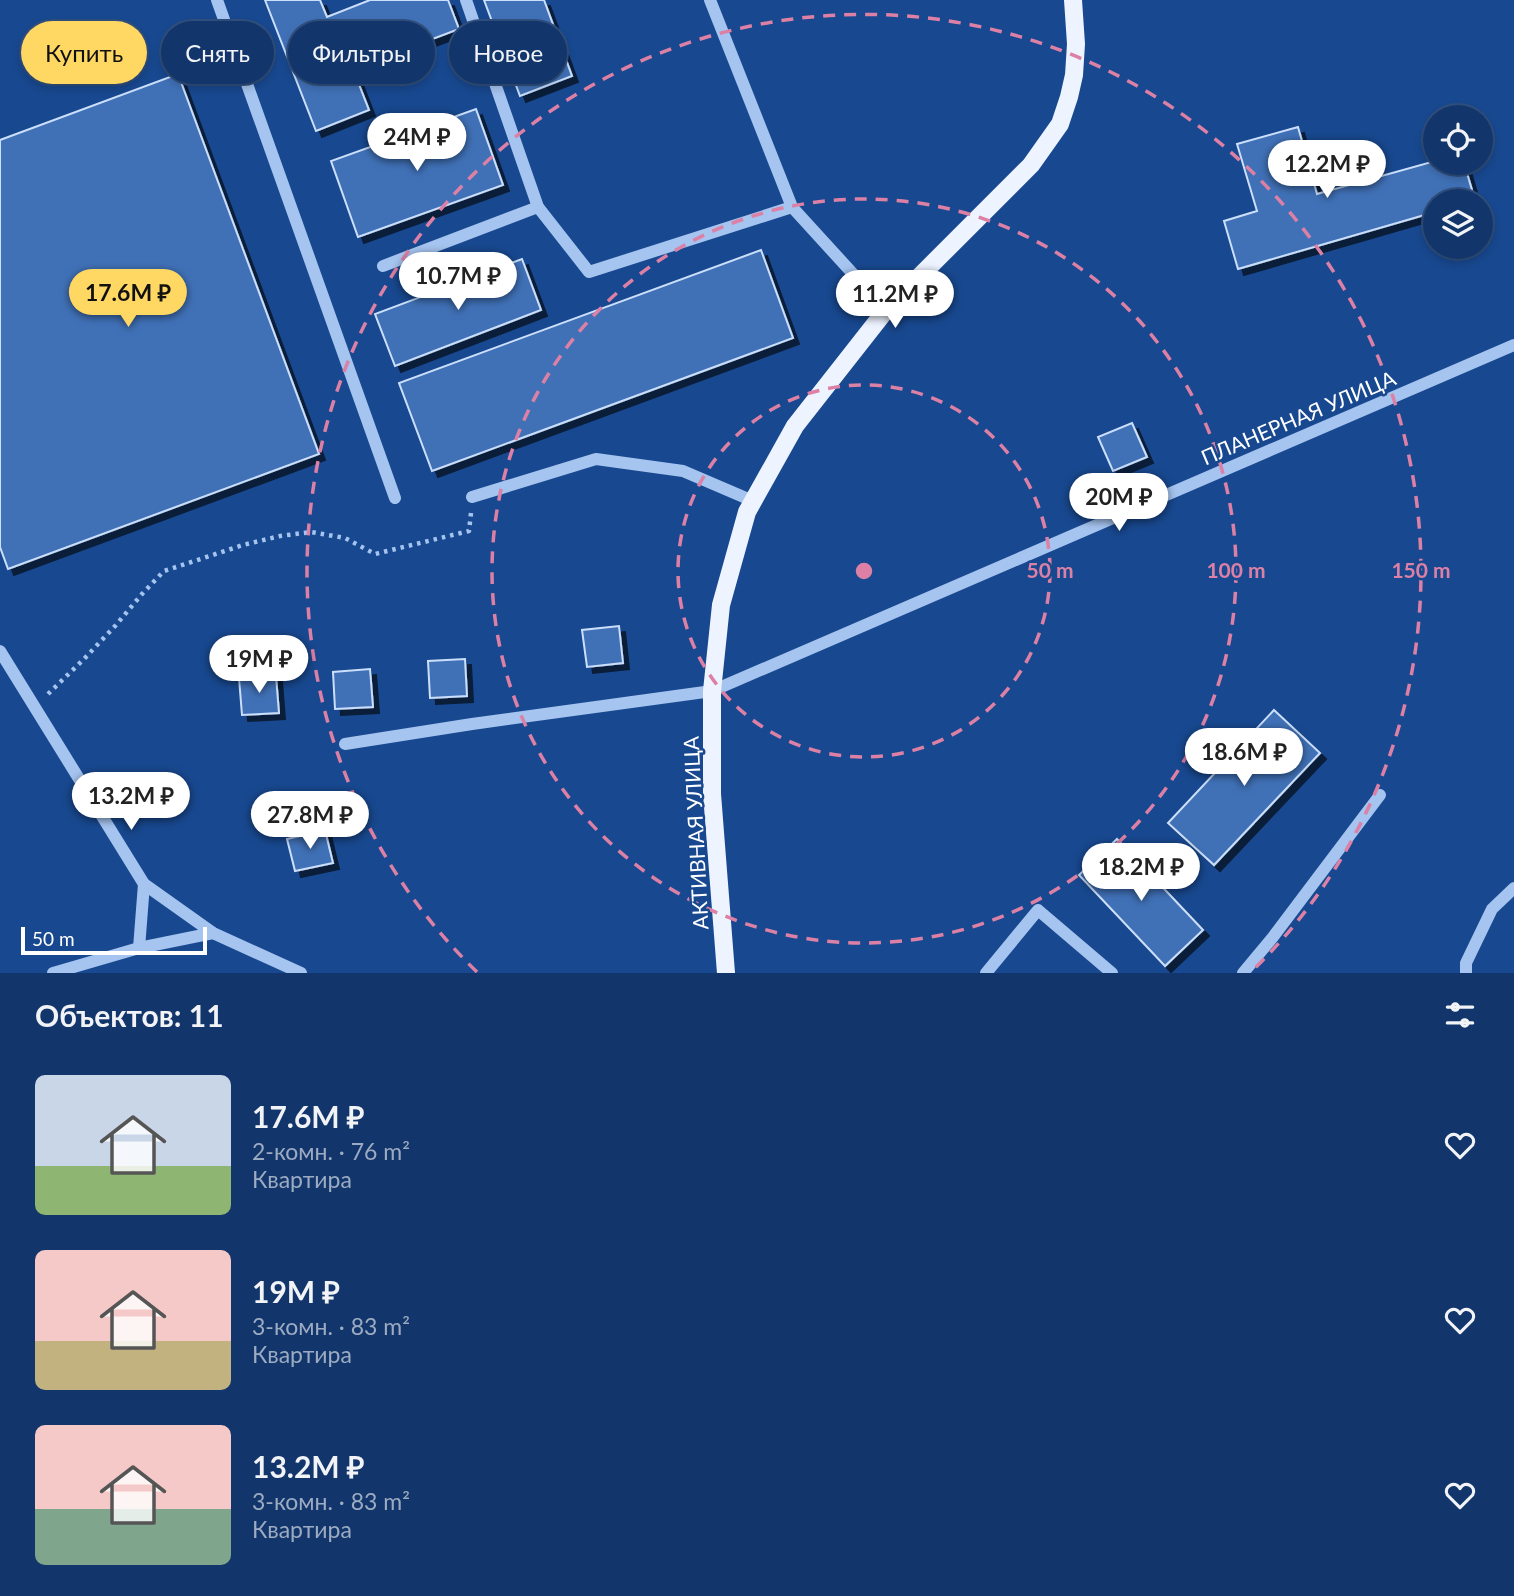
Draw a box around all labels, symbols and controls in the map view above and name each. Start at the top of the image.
chip: Купить [21,21,147,84]
chip: Снять [161,21,274,84]
chip: Фильтры [288,21,435,84]
chip: Новое [449,21,567,84]
map controls [1423,105,1493,259]
button: locate [1423,105,1493,175]
pin: 24M ₽ [368,114,466,173]
text: 24M ₽ [383,122,451,150]
pin: 12.2M ₽ [1262,140,1392,200]
text: 12.2M ₽ [1284,149,1370,177]
button: layers [1423,189,1493,259]
pin: 10.7M ₽ [393,252,523,312]
text: 10.7M ₽ [415,261,501,289]
pin: 17.6M ₽ [63,270,193,329]
pin: 11.2M ₽ [830,270,960,330]
text: 17.6M ₽ [85,278,171,306]
text: 11.2M ₽ [852,279,938,307]
street label: ПЛАНЕРНАЯ УЛИЦА [1197,364,1400,469]
pin: 20M ₽ [1070,474,1168,533]
text: 20M ₽ [1085,482,1153,510]
text: 50 m [1026,557,1074,582]
text: 100 m [1206,557,1266,582]
text: 150 m [1391,557,1451,582]
centre of rings [852,559,876,583]
pin: 19M ₽ [210,636,308,695]
text: 19M ₽ [225,644,293,672]
pin: 18.6M ₽ [1179,728,1309,788]
street label: АКТИВНАЯ УЛИЦА [677,735,713,930]
text: 18.6M ₽ [1201,737,1287,765]
pin: 13.2M ₽ [66,772,196,832]
text: 13.2M ₽ [88,781,174,809]
pin: 27.8M ₽ [245,792,375,851]
text: 27.8M ₽ [267,800,353,828]
pin: 18.2M ₽ [1076,844,1206,903]
text: 18.2M ₽ [1098,852,1184,880]
scale bar [21,924,206,956]
text: 50 m [32,927,75,950]
icon: filters [1441,996,1479,1034]
text: Объектов: 11 [35,997,224,1033]
text: 17.6M ₽ [252,1098,364,1134]
icon: home [91,1103,175,1187]
icon: heart [1441,1126,1479,1164]
text: 2-комн. · 76 m² [252,1137,410,1165]
text: Квартира [252,1165,352,1193]
text: 19M ₽ [252,1273,340,1309]
icon: home [91,1278,175,1362]
icon: heart [1441,1301,1479,1339]
text: 3-комн. · 83 m² [252,1312,410,1340]
text: Квартира [252,1340,352,1368]
text: 13.2M ₽ [252,1448,364,1484]
icon: home [91,1453,175,1537]
icon: heart [1441,1476,1479,1514]
text: 3-комн. · 83 m² [252,1487,410,1515]
text: Квартира [252,1515,352,1543]

